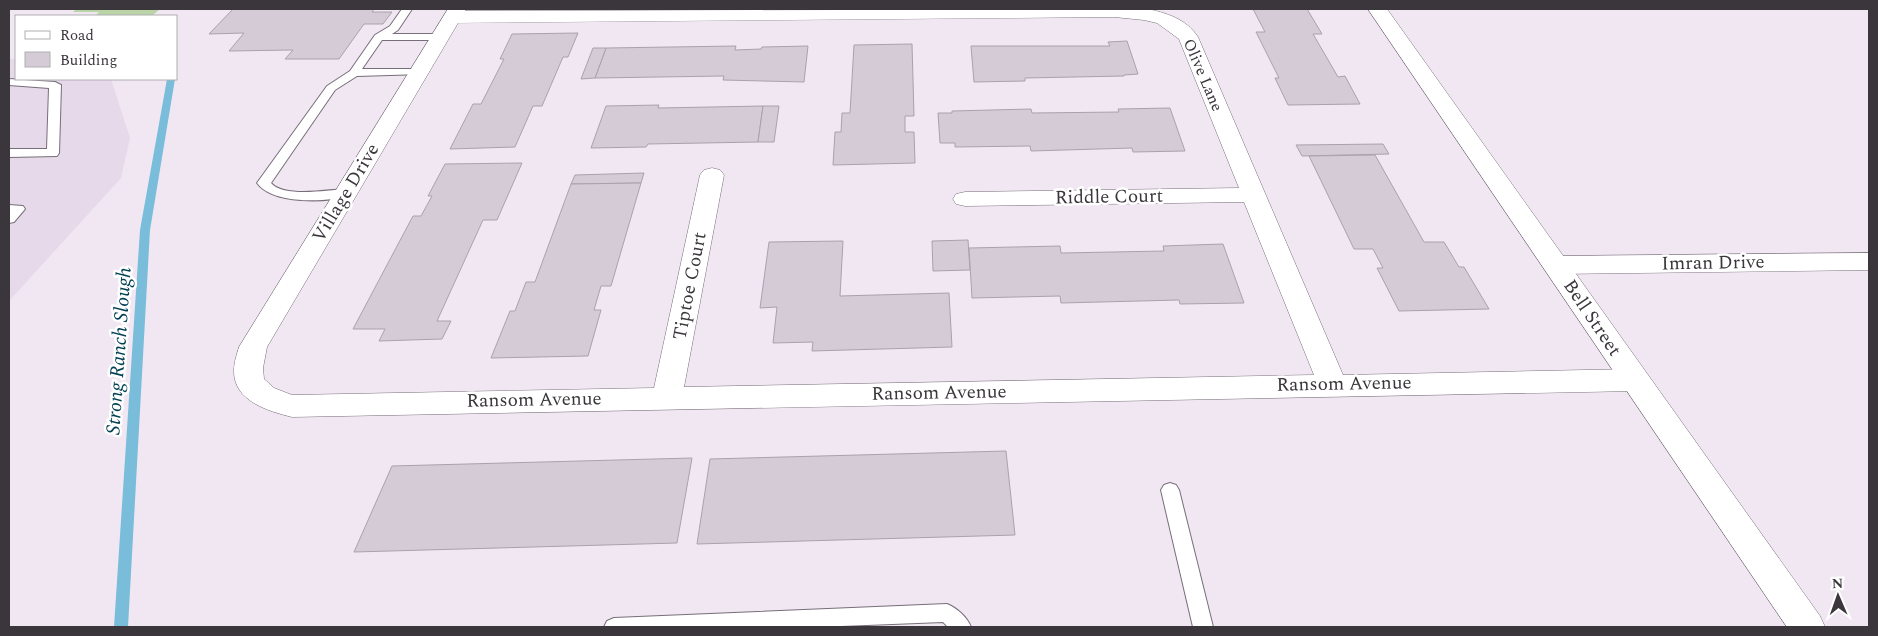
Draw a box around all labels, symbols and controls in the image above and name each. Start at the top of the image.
legend [15,15,178,80]
text: Road [60,24,94,47]
street label: Olive Lane [1177,35,1229,115]
text: Building [60,49,117,72]
street label: Village Drive [305,138,387,248]
street label: Riddle Court [1055,182,1164,212]
street label: Tiptoe Court [665,229,715,343]
street label: Imran Drive [1661,248,1765,278]
water label: Strong Ranch Slough [98,266,140,436]
street label: Bell Street [1555,274,1629,363]
street label: Ransom Avenue [1276,368,1412,400]
street label: Ransom Avenue [871,377,1007,409]
street label: Ransom Avenue [466,384,602,416]
north arrow [1813,571,1863,621]
text: N [1831,573,1844,594]

